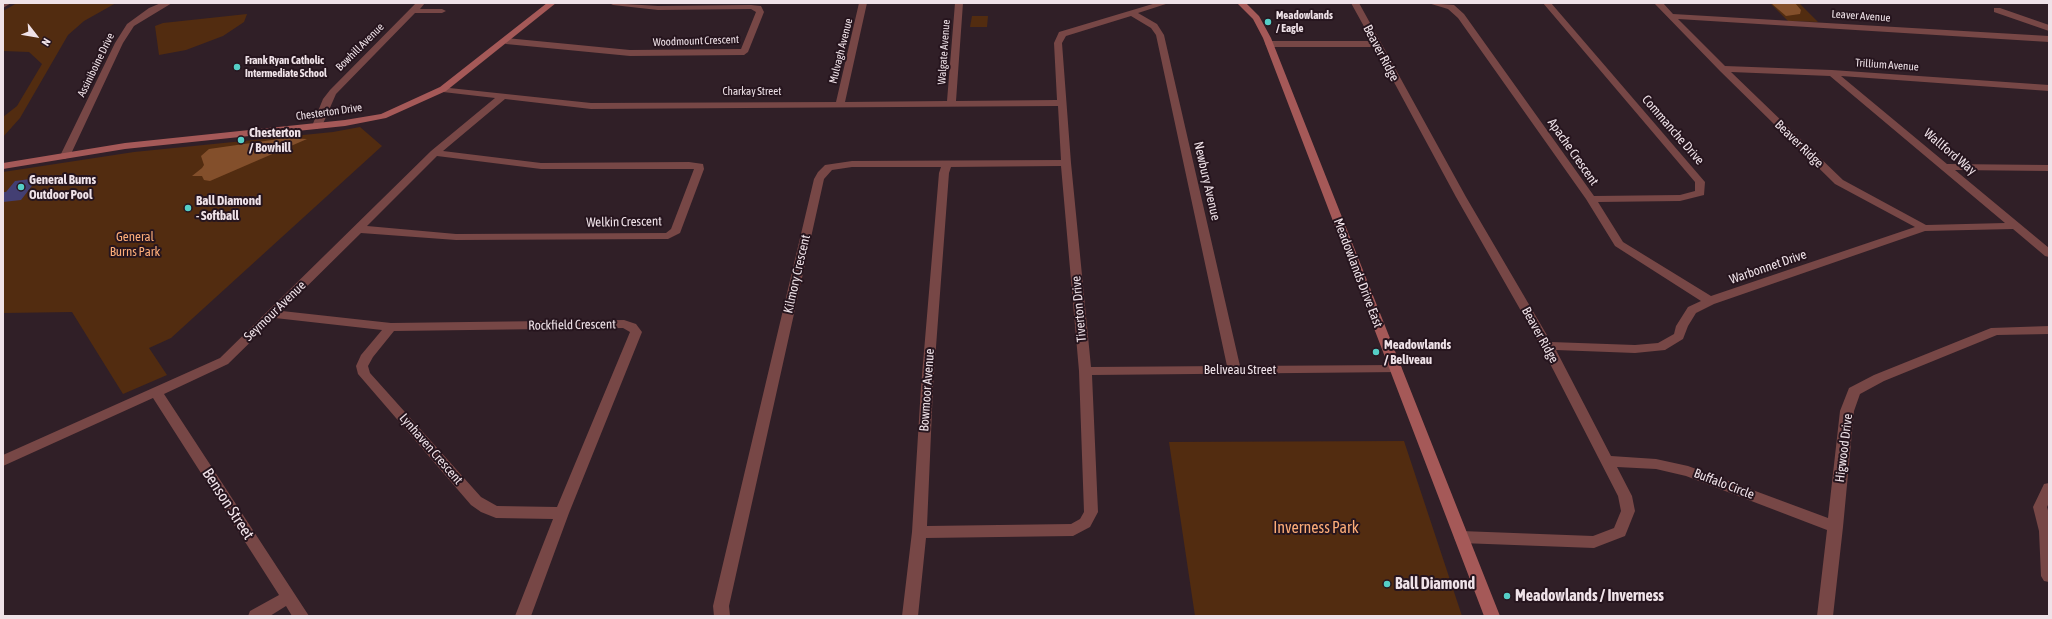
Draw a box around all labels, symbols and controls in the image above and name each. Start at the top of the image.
street label: Leaver Avenue [1831,7,1891,25]
place label: Meadowlands / Eagle [1276,9,1333,35]
north arrow [16,16,56,56]
street label: Mulvagh Avenue [826,17,856,85]
marker: Meadowlands / Eagle [1263,17,1273,27]
street label: Walgate Avenue [935,19,953,85]
street label: Bowhill Avenue [333,20,387,74]
street label: Beaver Ridge [1360,22,1402,84]
street label: Assiniboine Drive [75,31,117,99]
street label: Woodmount Crescent [653,33,739,49]
text: N [39,36,53,48]
place label: Frank Ryan Catholic Intermediate School [245,54,327,80]
street label: Trillium Avenue [1855,56,1919,74]
marker: Frank Ryan Catholic Intermediate School [232,62,242,72]
street label: Charkay Street [723,85,781,99]
street label: Commanche Drive [1639,92,1707,168]
street label: Chesterton Drive [295,101,363,123]
street label: Apache Crescent [1544,115,1602,189]
street label: Beaver Ridge [1771,117,1827,171]
place label: Chesterton / Bowhill [249,125,301,156]
street label: Wallford Way [1921,125,1979,179]
marker: Chesterton / Bowhill [236,135,246,145]
street label: Newbury Avenue [1190,140,1224,222]
place label: General Burns Outdoor Pool [29,172,96,203]
marker: General Burns Outdoor Pool [16,182,26,192]
place label: Ball Diamond - Softball [196,193,261,224]
marker: Ball Diamond - Softball [183,203,193,213]
street label: Welkin Crescent [586,214,662,230]
street label: Meadowlands Drive East [1330,216,1386,330]
park label: General Burns Park [110,229,160,260]
street label: Kilmory Crescent [780,233,814,315]
street label: Warbonnet Drive [1727,247,1809,287]
street label: Tiverton Drive [1068,275,1090,343]
street label: Seymour Avenue [241,278,309,344]
street label: Beaver Ridge [1518,304,1562,366]
street label: Rockfield Crescent [528,316,616,334]
place label: Meadowlands / Beliveau [1384,337,1451,368]
marker: Meadowlands / Beliveau [1371,347,1381,357]
street label: Bowmoor Avenue [916,348,938,432]
street label: Beliveau Street [1204,362,1276,378]
street label: Lynhaven Crescent [396,410,466,488]
street label: Higwood Drive [1832,413,1856,483]
street label: Benson Street [198,465,258,543]
street label: Buffalo Circle [1692,465,1756,503]
park label: Inverness Park [1273,518,1359,538]
place label: Ball Diamond [1395,574,1475,594]
marker: Ball Diamond [1382,579,1392,589]
place label: Meadowlands / Inverness [1515,586,1664,606]
marker: Meadowlands / Inverness [1502,591,1512,601]

